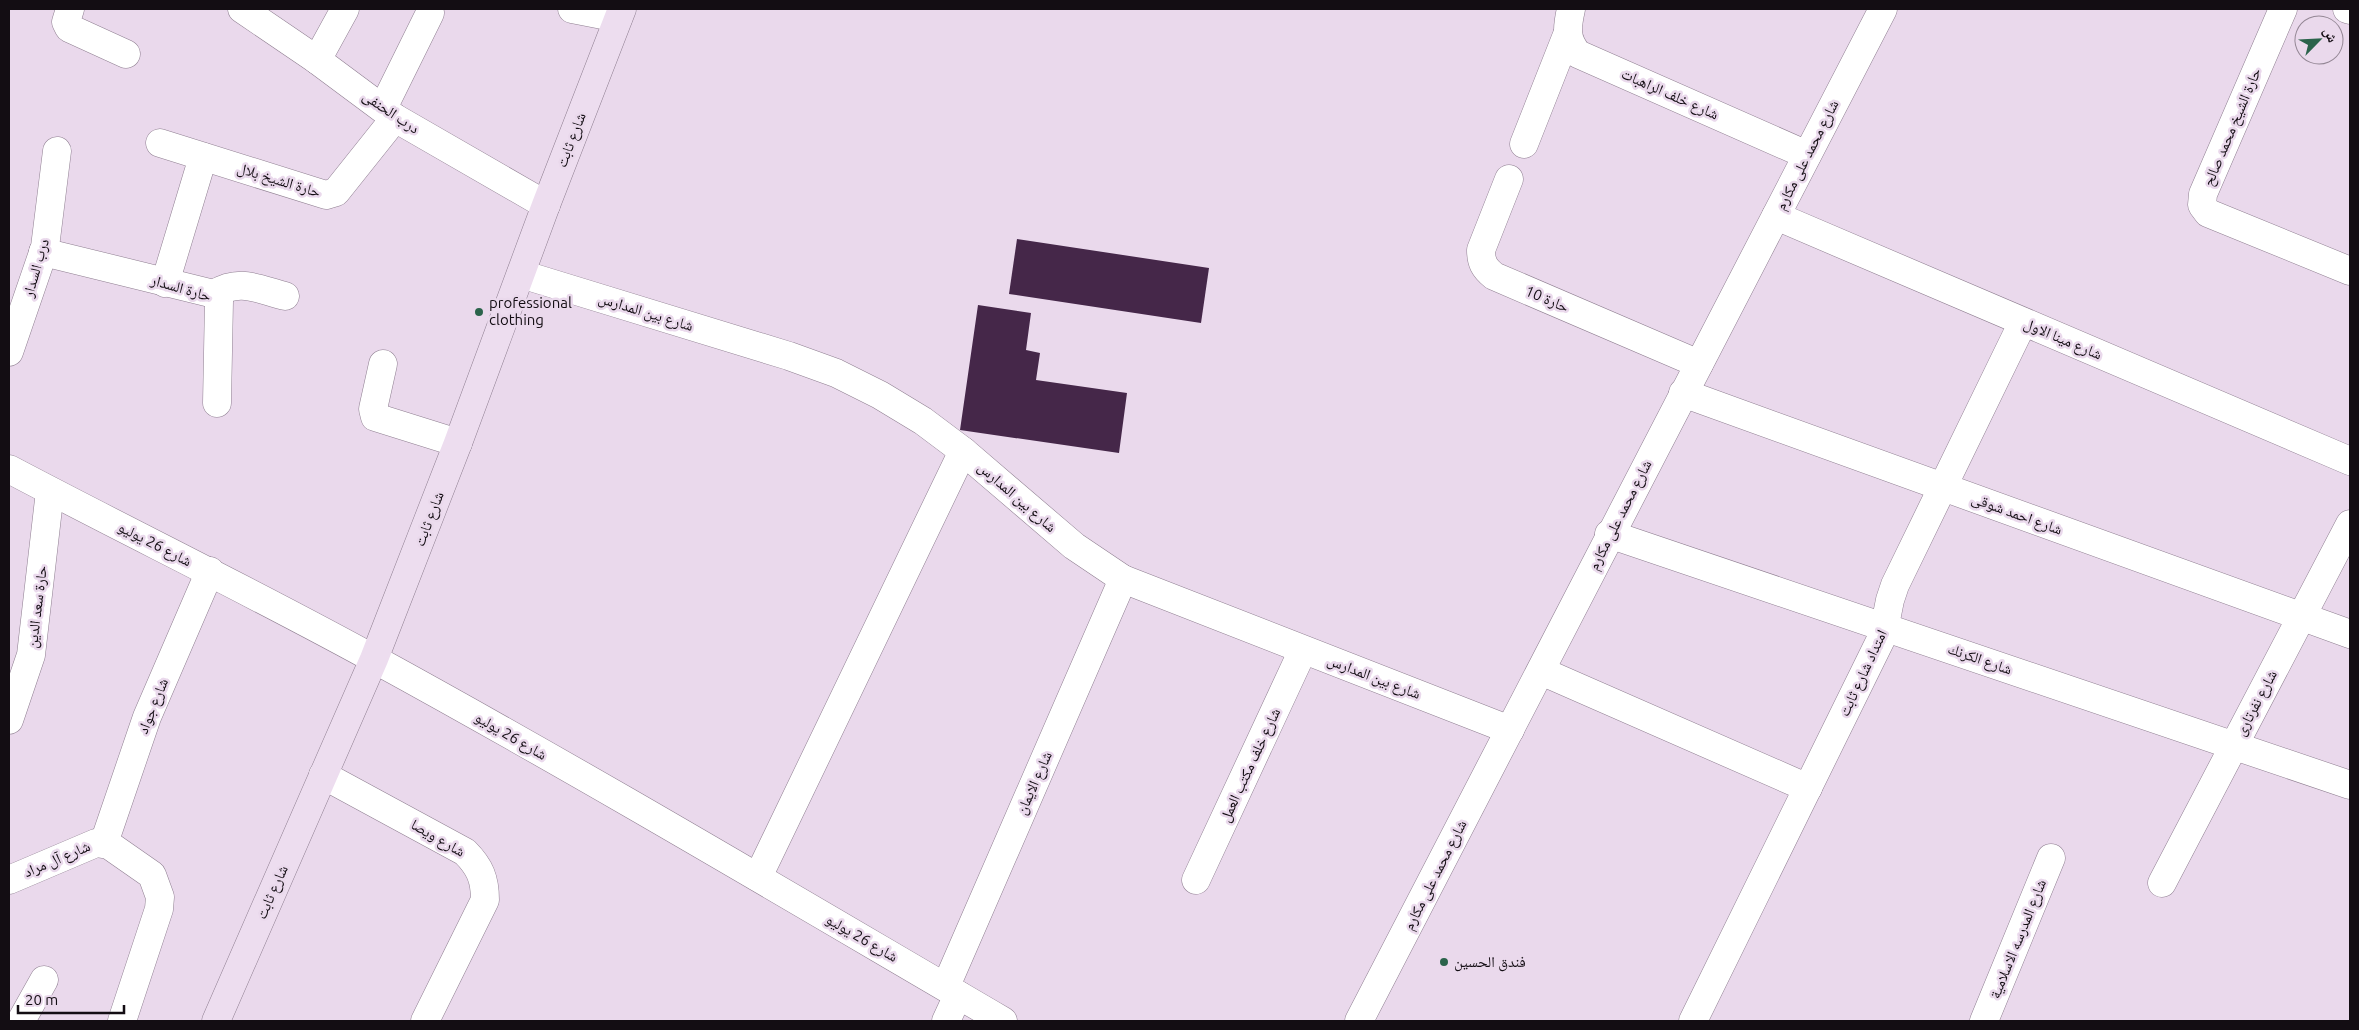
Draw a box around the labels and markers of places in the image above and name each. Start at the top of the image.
place label: professional clothing [489,294,572,328]
marker: professional clothing [473,306,485,318]
place label: فندق الحسين [1454,953,1526,972]
marker: فندق الحسين [1438,956,1450,968]

